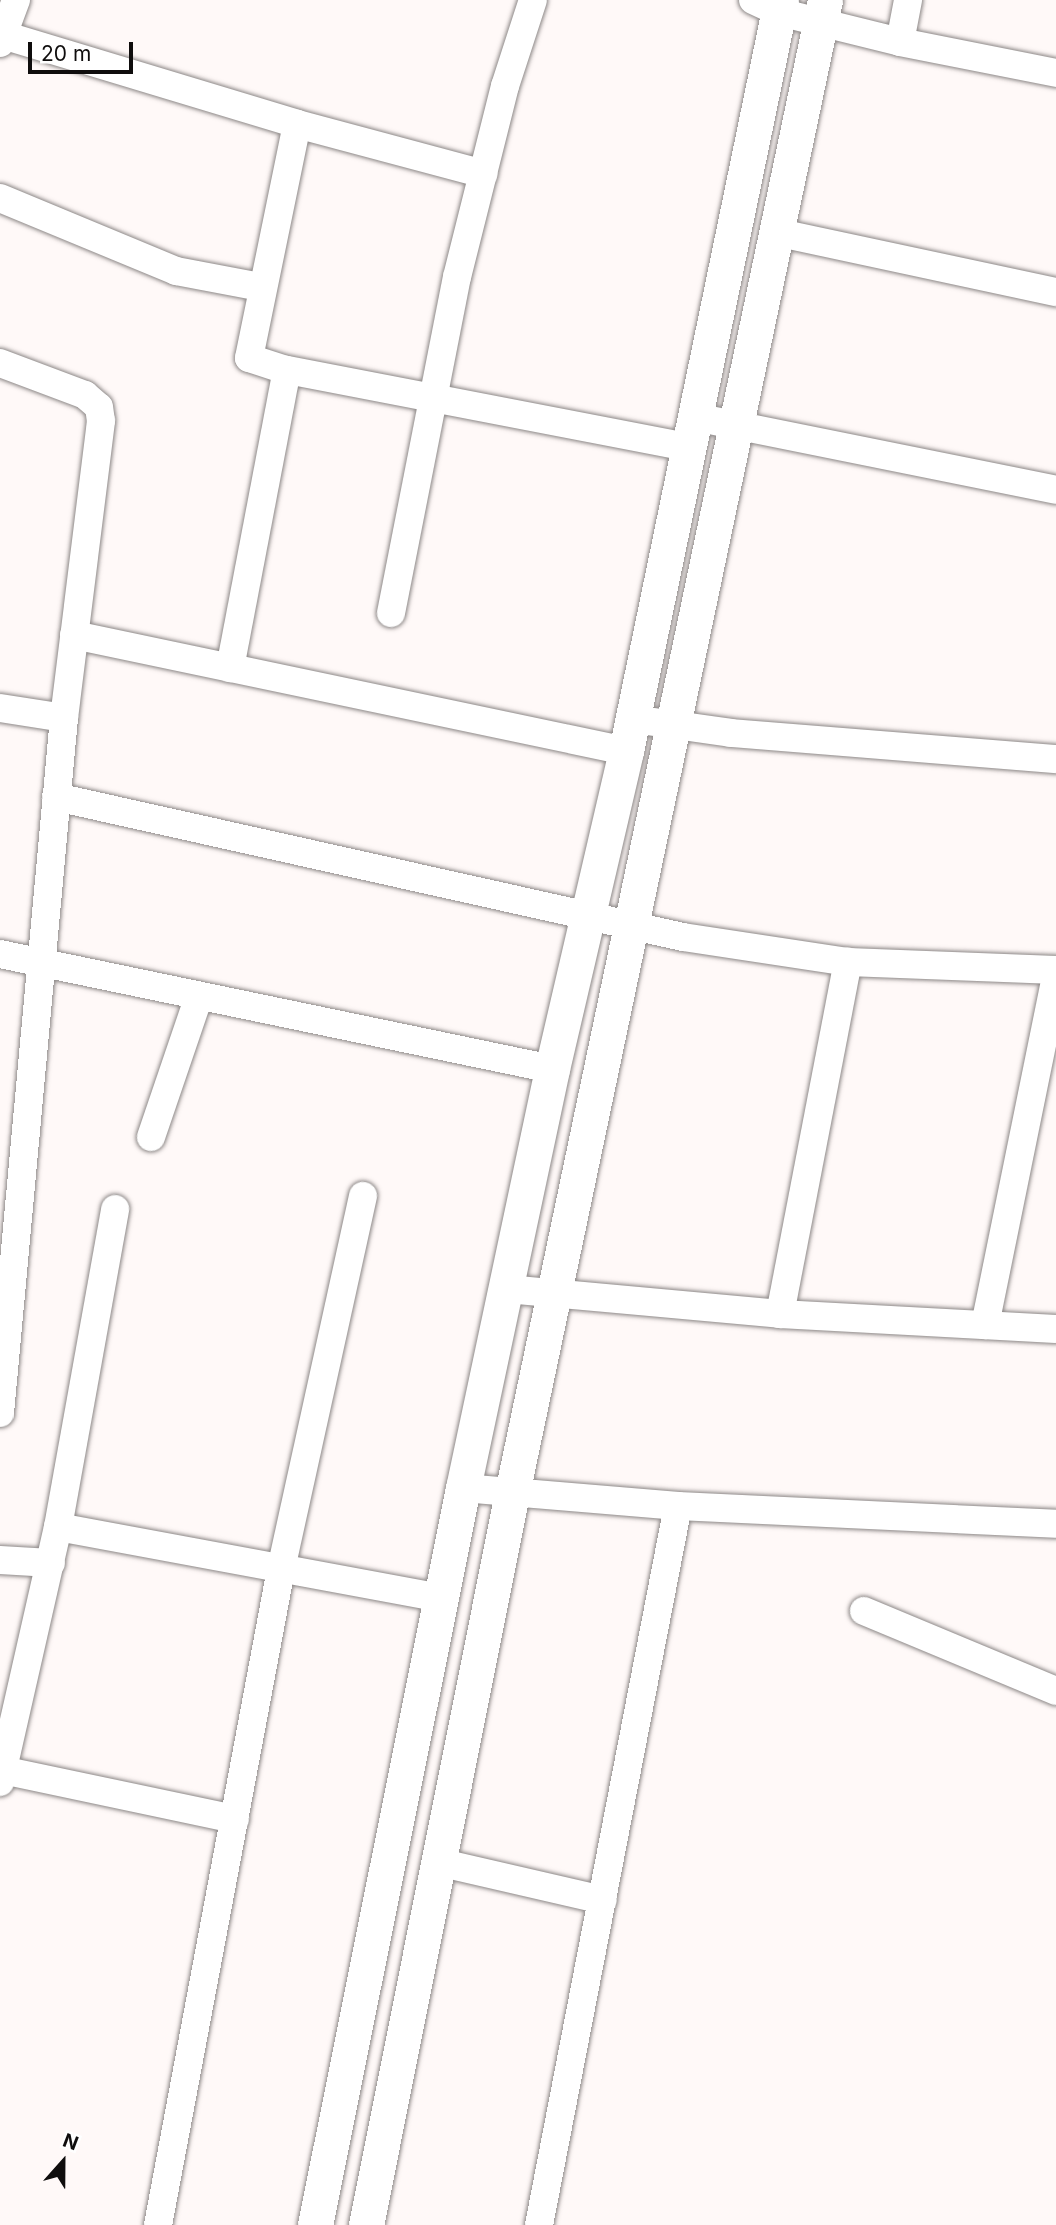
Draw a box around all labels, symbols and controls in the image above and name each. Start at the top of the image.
scale bar [32,28,136,72]
text: 20 m [41,41,91,66]
north arrow [28,2127,98,2197]
text: N [60,2129,82,2155]

